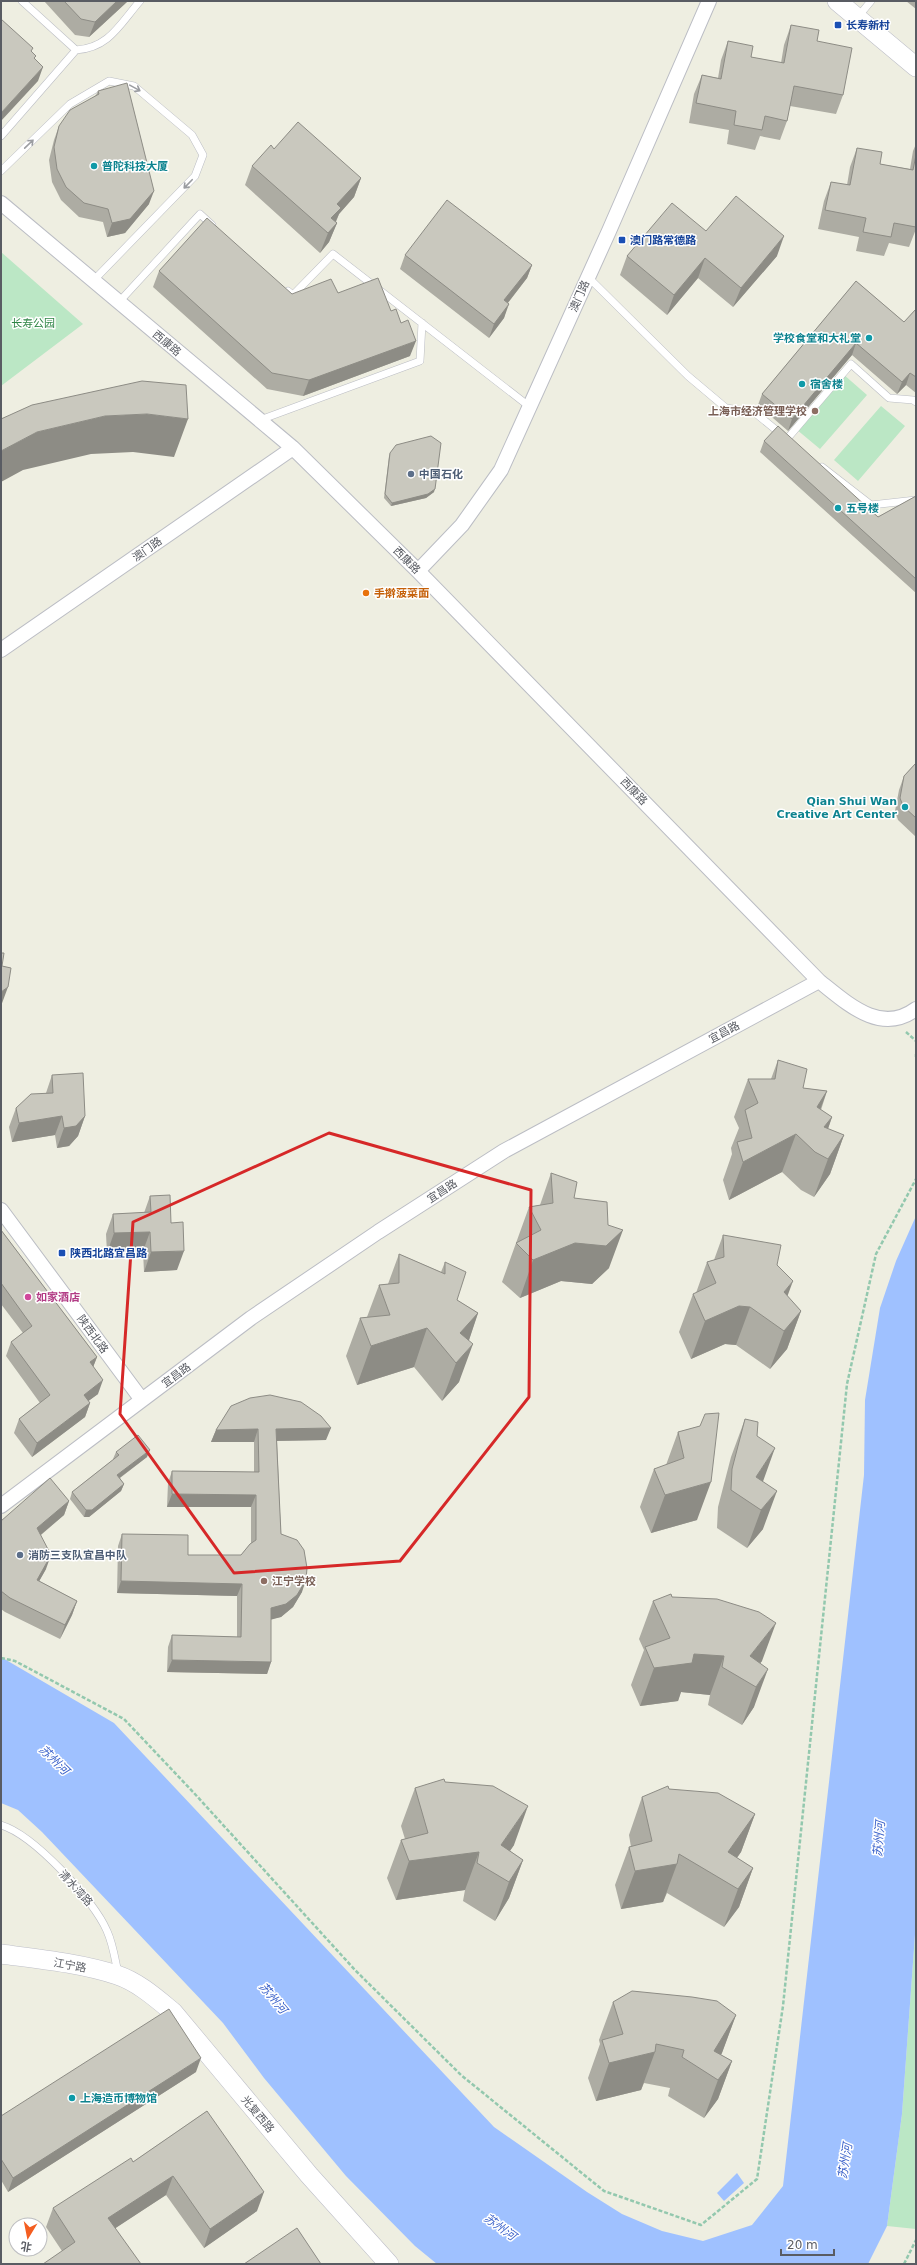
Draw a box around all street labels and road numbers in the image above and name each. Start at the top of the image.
street label: 澳门路 [567,278,592,314]
street label: 西康路 [150,328,183,359]
street label: 澳门路 [130,535,165,564]
street label: 西康路 [390,544,423,577]
street label: 西康路 [618,775,650,808]
street label: 宜昌路 [707,1019,742,1046]
street label: 宜昌路 [425,1177,460,1206]
street label: 陕西北路 [74,1313,111,1356]
street label: 宜昌路 [159,1360,193,1391]
street label: 清水湾路 [56,1868,95,1909]
street label: 江宁路 [53,1956,87,1975]
street label: 光复西路 [238,2093,277,2135]

